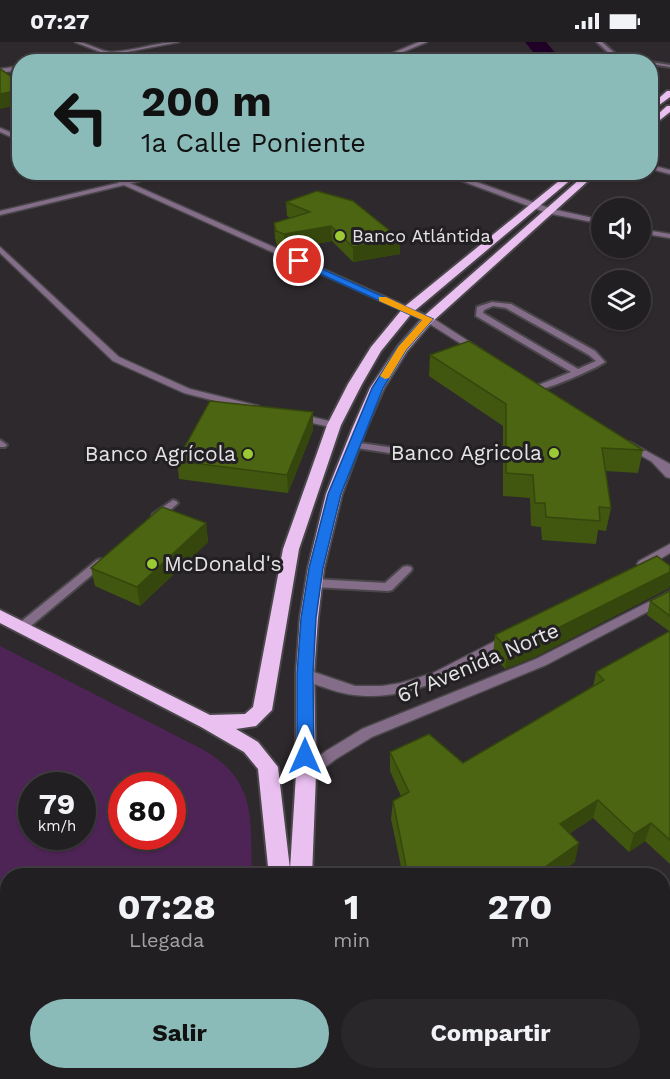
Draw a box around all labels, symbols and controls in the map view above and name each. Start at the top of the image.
text: 07:27 [30,9,89,34]
text: 200 m [141,77,272,126]
icon: left [42,78,120,156]
text: 1a Calle Poniente [141,127,366,159]
map controls [591,198,651,330]
button: sound [591,198,651,258]
place label: Banco Atlántida [352,225,491,246]
marker: Banco Atlántida [333,229,347,243]
pin [273,235,324,286]
icon: arrive [282,244,315,277]
button: layers [591,270,651,330]
place label: Banco Agricola [391,440,542,465]
place label: Banco Agrícola [85,441,236,466]
marker: Banco Agricola [547,446,561,460]
marker: Banco Agrícola [241,447,255,461]
place label: McDonald's [164,551,281,576]
marker: McDonald's [145,557,159,571]
street label: 67 Avenida Norte [393,617,562,708]
position arrow [273,724,337,788]
speed limit sign: 80 [108,772,186,850]
text: 79 [39,786,75,821]
text: km/h [38,817,76,835]
text: 07:28 [117,886,216,928]
text: 1 [344,886,359,928]
text: 270 [488,886,553,928]
text: Llegada [129,928,204,952]
text: min [333,928,370,952]
text: m [511,928,530,952]
button: Salir [30,999,329,1068]
button: Compartir [341,999,640,1068]

